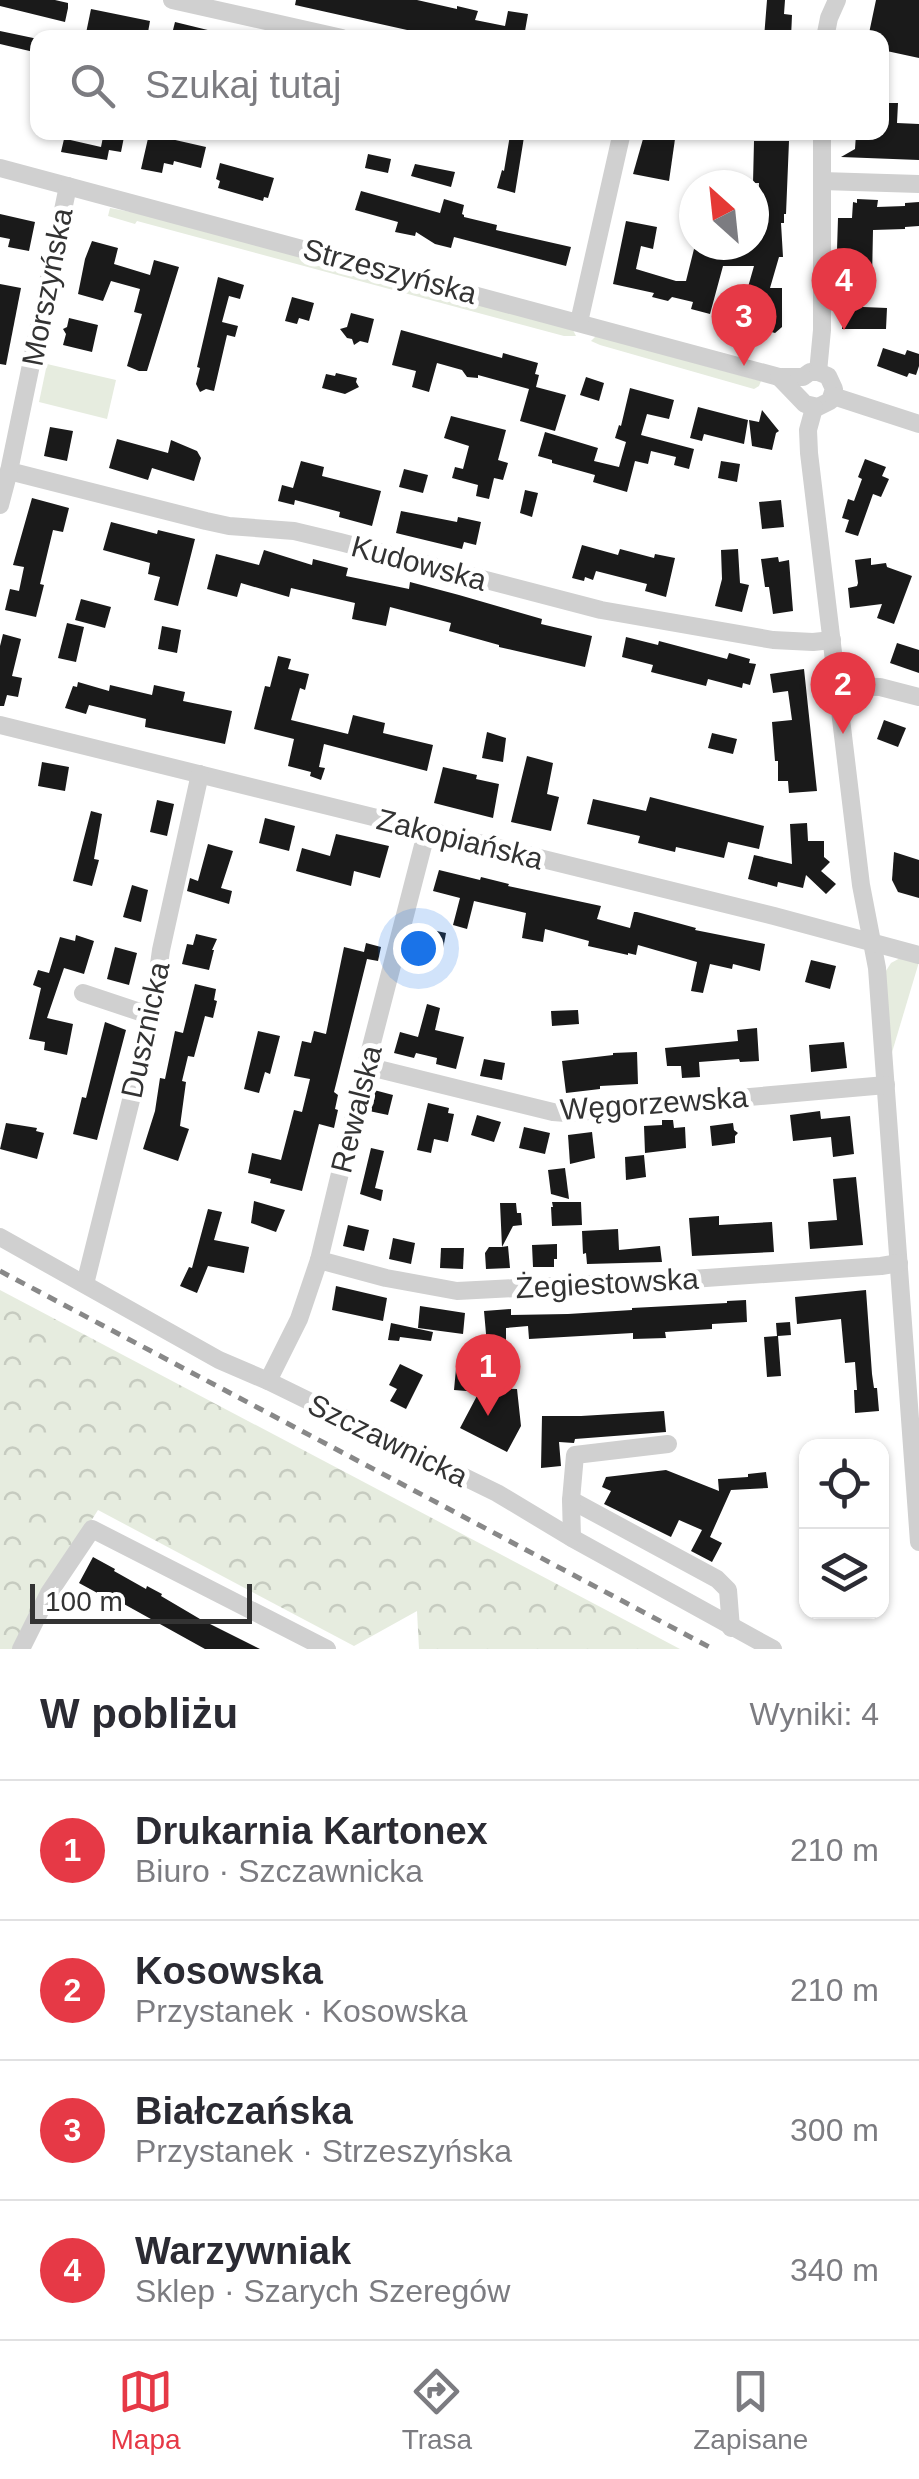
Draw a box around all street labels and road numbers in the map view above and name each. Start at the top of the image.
street label: Morszyńska [16,205,79,369]
street label: Strzeszyńska [300,232,481,310]
street label: Kudowska [348,529,490,597]
street label: Zakopiańska [373,802,547,876]
street label: Dusznicka [114,959,176,1101]
street label: Rewalska [324,1042,388,1176]
street label: Węgorzewska [559,1080,749,1126]
street label: Żegiestowska [515,1262,700,1304]
street label: Szczawnicka [303,1387,473,1493]

